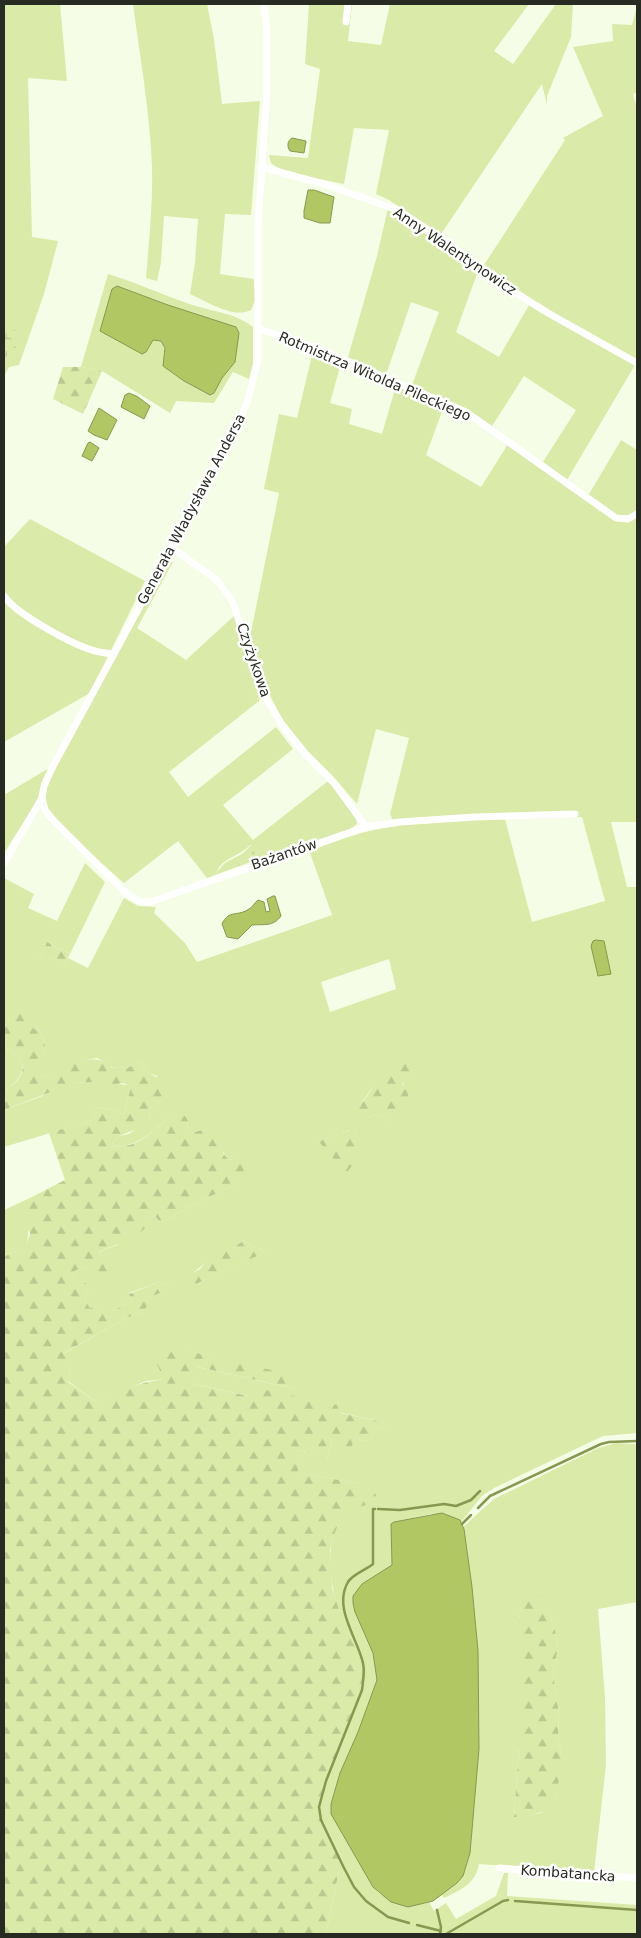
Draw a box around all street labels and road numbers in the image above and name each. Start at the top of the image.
street label: Anny Walentynowicz [391,204,519,298]
street label: Rotmistrza Witolda Pileckiego [277,328,473,424]
street label: Generała Władysława Andersa [134,411,248,607]
street label: Czyżykowa [234,621,274,699]
street label: Bażantów [249,835,319,873]
street label: Kombatancka [520,1862,616,1884]

